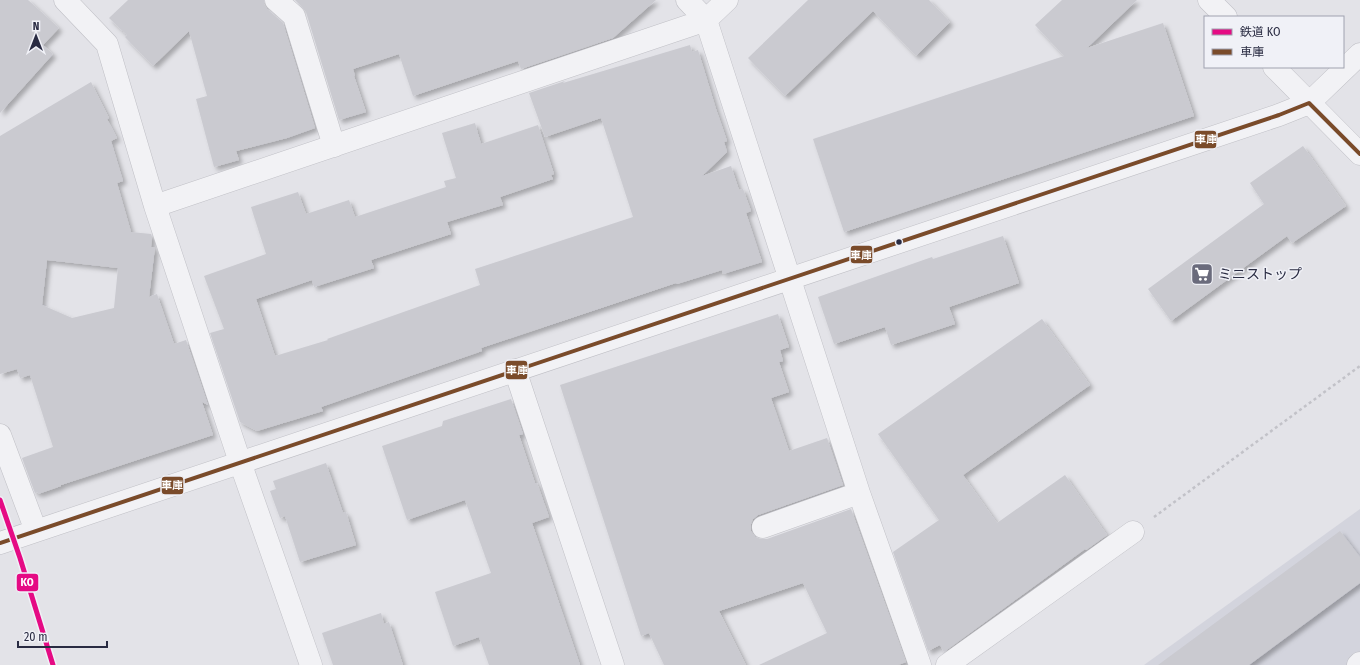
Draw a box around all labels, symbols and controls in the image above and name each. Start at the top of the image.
north arrow [16,16,56,56]
legend [1204,16,1344,68]
text: N [33,20,39,33]
text: 鉄道 KO [1240,25,1281,39]
text: 車庫 [1240,45,1264,59]
line badge: 車庫 [1194,130,1217,149]
text: 車庫 [1195,133,1217,146]
unlabelled marker [894,237,904,247]
line badge: 車庫 [850,245,873,264]
text: 車庫 [850,249,872,262]
supermarket icon: ミニストップ [1189,261,1215,287]
place label: ミニストップ [1218,266,1302,283]
line badge: 車庫 [505,360,528,380]
text: 車庫 [506,364,528,377]
line badge: 車庫 [161,476,184,495]
text: 車庫 [161,479,183,492]
line badge: KO [16,573,39,592]
text: KO [20,576,34,589]
scale bar [18,623,107,649]
text: 20 m [24,630,48,644]

